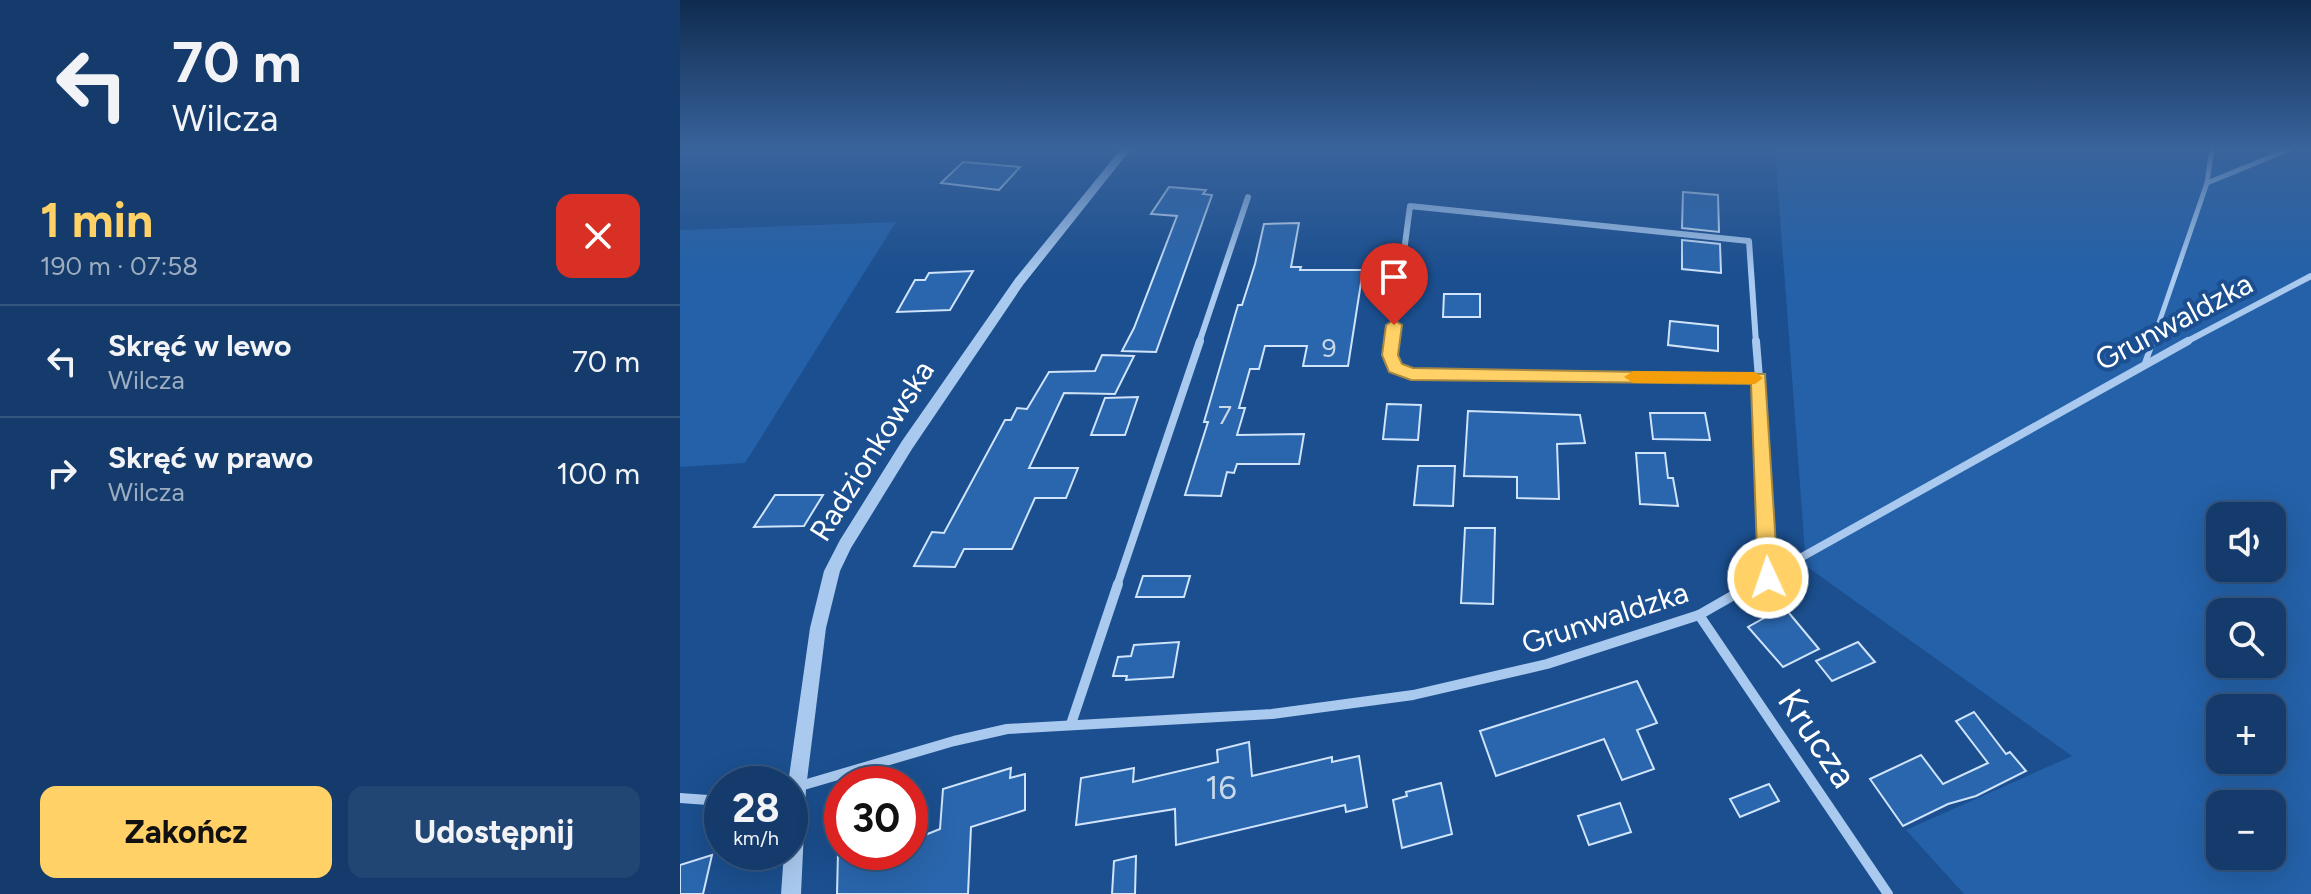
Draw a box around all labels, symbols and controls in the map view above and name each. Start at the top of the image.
text: 70 m [172,29,302,96]
icon: left [40,32,144,136]
text: Wilcza [172,97,278,140]
text: 1 min [40,191,153,249]
button: close [556,194,640,278]
pin [1360,243,1428,325]
text: 190 m · 07:58 [40,250,198,282]
icon: arrive [1372,255,1416,299]
street label: Grunwaldzka [2089,265,2259,379]
text: Skręć w lewo [108,327,291,364]
house number: 9 [1322,332,1336,364]
icon: left [40,339,84,383]
text: 70 m [572,343,640,380]
street label: Radzionkowska [801,354,942,548]
text: Wilcza [108,364,185,396]
house number: 7 [1218,399,1232,431]
text: Skręć w prawo [108,439,313,476]
icon: right [40,451,84,495]
text: 100 m [556,455,640,492]
text: Wilcza [108,476,185,508]
map controls [2206,502,2286,870]
button: sound [2206,502,2286,582]
position arrow [1726,536,1810,620]
street label: Grunwaldzka [1517,573,1693,662]
button: search [2206,598,2286,678]
street label: Krucza [1769,681,1866,796]
button: + [2206,694,2286,774]
speed limit sign: 30 [824,766,928,870]
house number: 16 [1205,769,1237,807]
text: 28 [732,784,780,832]
button: Zakończ [40,786,332,878]
button: Udostępnij [348,786,640,878]
button: − [2206,790,2286,870]
text: km/h [733,826,779,850]

